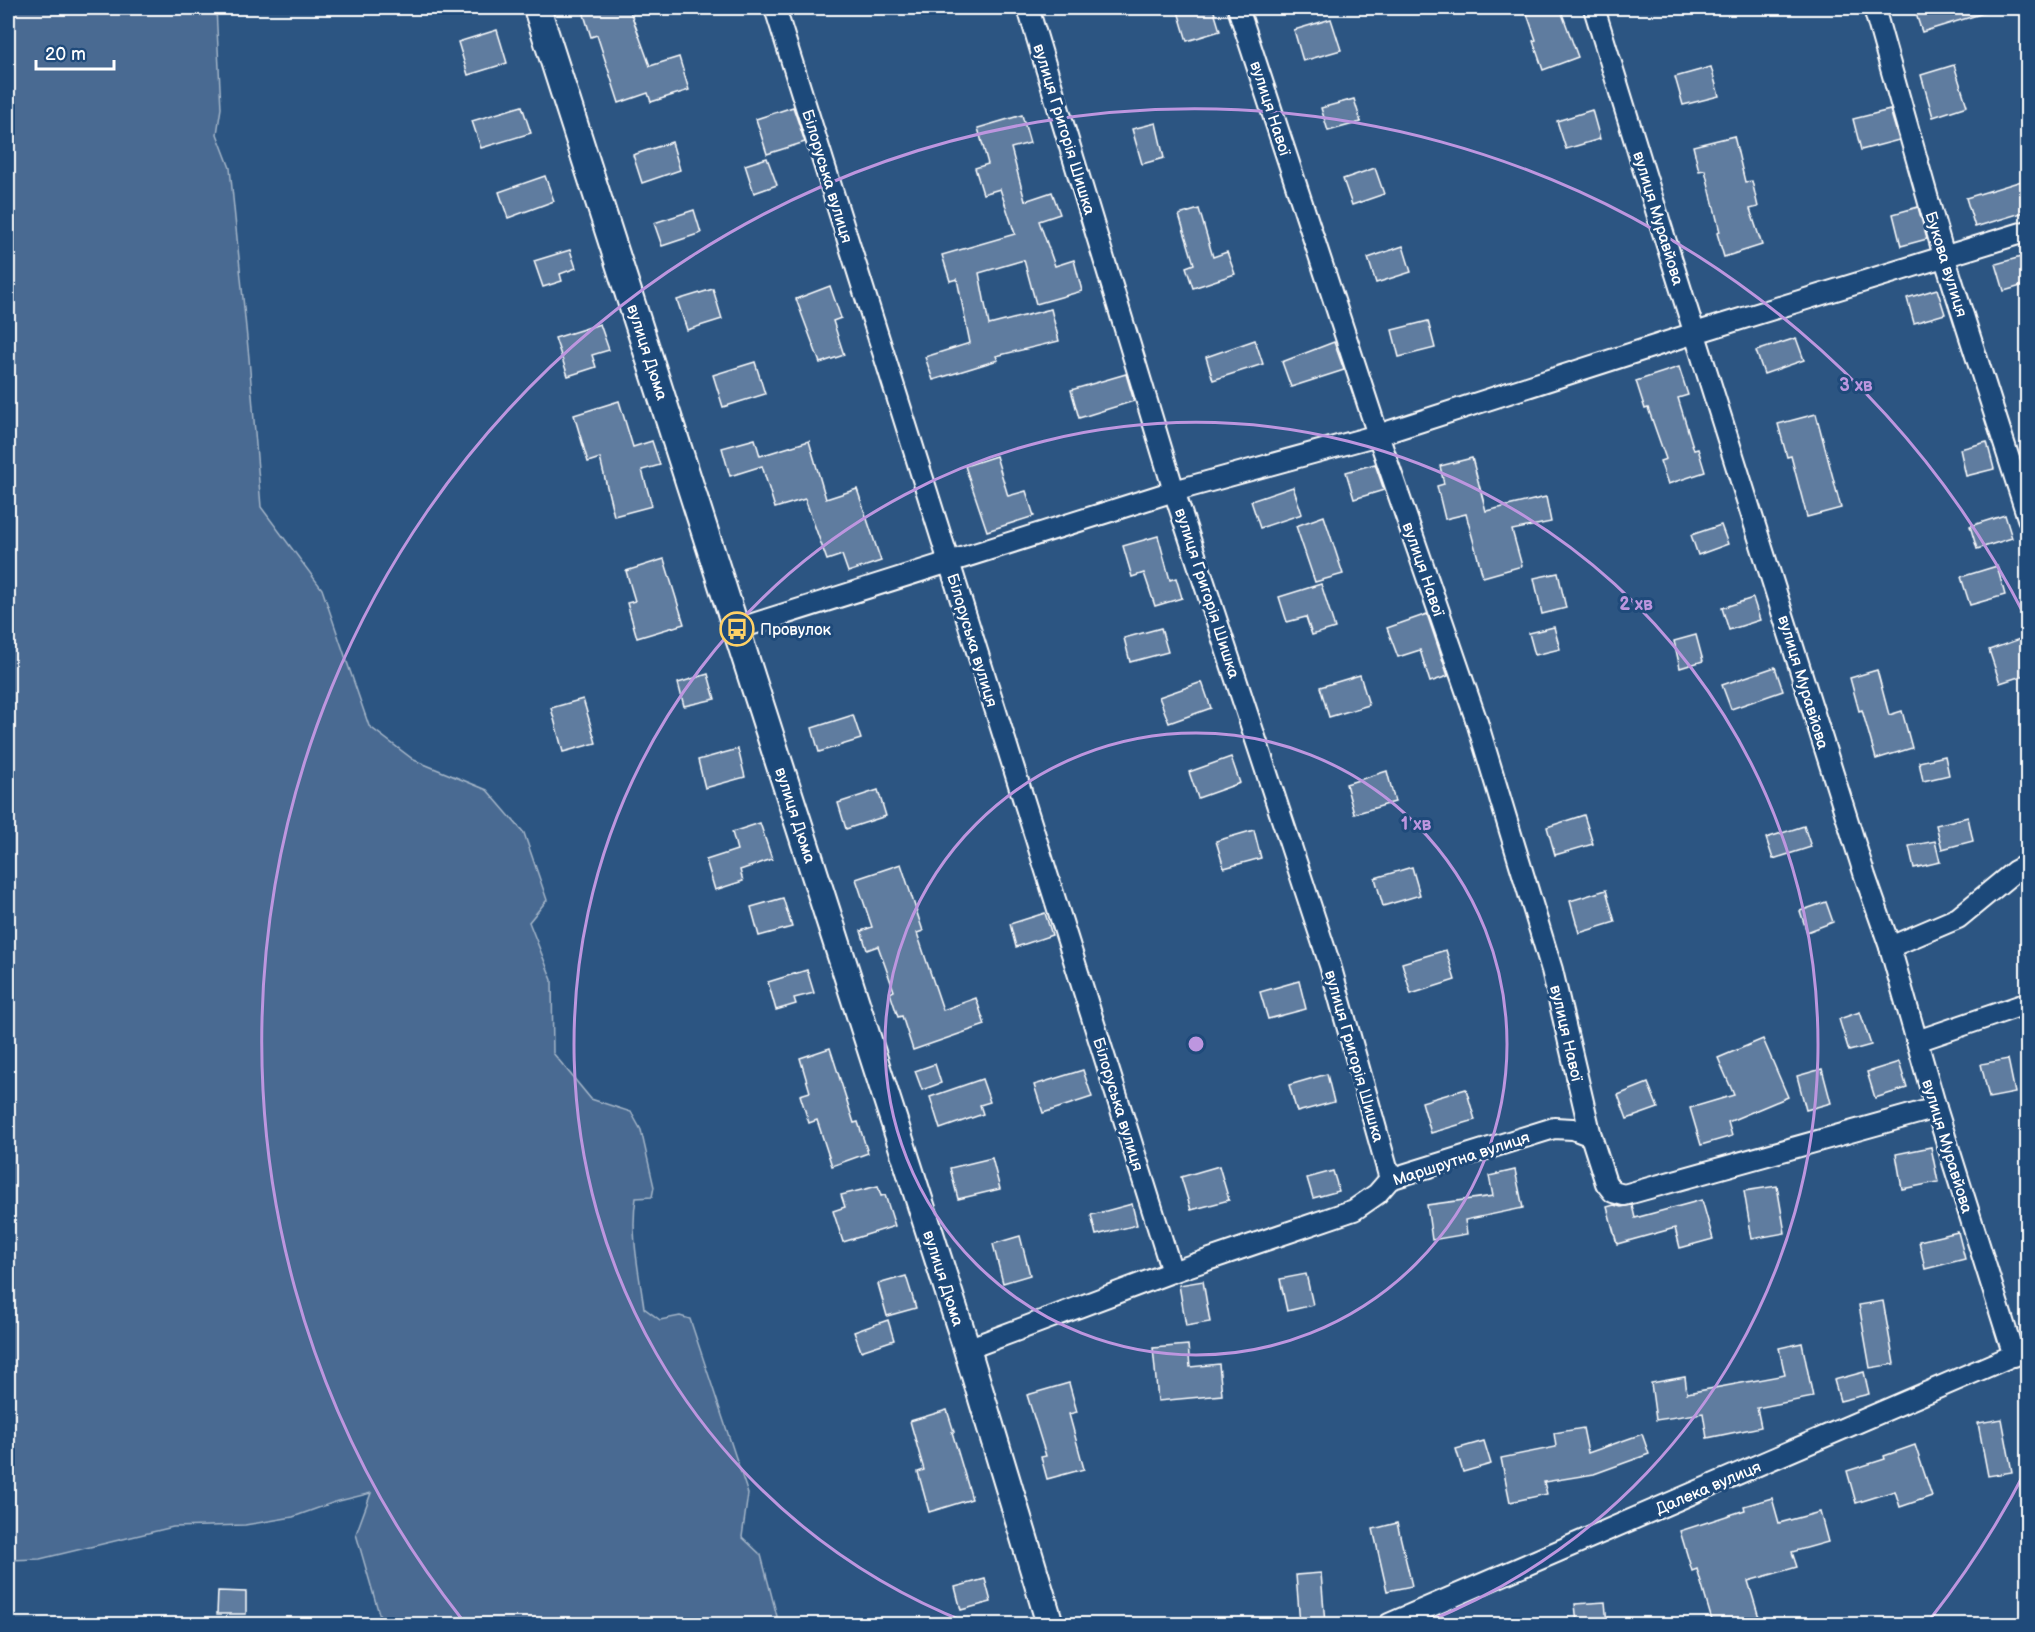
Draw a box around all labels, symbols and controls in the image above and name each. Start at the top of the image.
scale bar [36,33,114,71]
street label: вулиця Григорія Шишка [1028,42,1099,218]
text: 20 m [45,44,86,65]
street label: вулиця Навої [1245,59,1294,159]
street label: Білоруська вулиця [797,107,856,246]
street label: вулиця Муравйова [1628,149,1687,288]
street label: Букова вулиця [1921,209,1971,320]
street label: вулиця Дюма [622,302,671,403]
text: 3 хв [1839,375,1873,396]
street label: вулиця Григорія Шишка [1170,506,1243,682]
street label: вулиця Навої [1398,520,1448,620]
street label: Білоруська вулиця [942,571,1001,710]
text: 2 хв [1619,594,1653,615]
bus stop icon: Провулок [719,611,755,647]
street label: вулиця Муравйова [1773,613,1832,752]
place label: Провулок [760,621,832,640]
street label: вулиця Дюма [770,765,819,866]
text: 1 хв [1401,814,1431,835]
street label: вулиця Григорія Шишка [1320,968,1387,1145]
street label: вулиця Навої [1545,983,1586,1084]
centre of rings [1186,1034,1206,1054]
street label: Білоруська вулиця [1088,1035,1147,1174]
street label: вулиця Муравйова [1917,1077,1976,1216]
street label: Маршрутна вулиця [1391,1128,1532,1191]
street label: вулиця Дюма [918,1228,967,1329]
street label: Далека вулиця [1653,1458,1764,1519]

